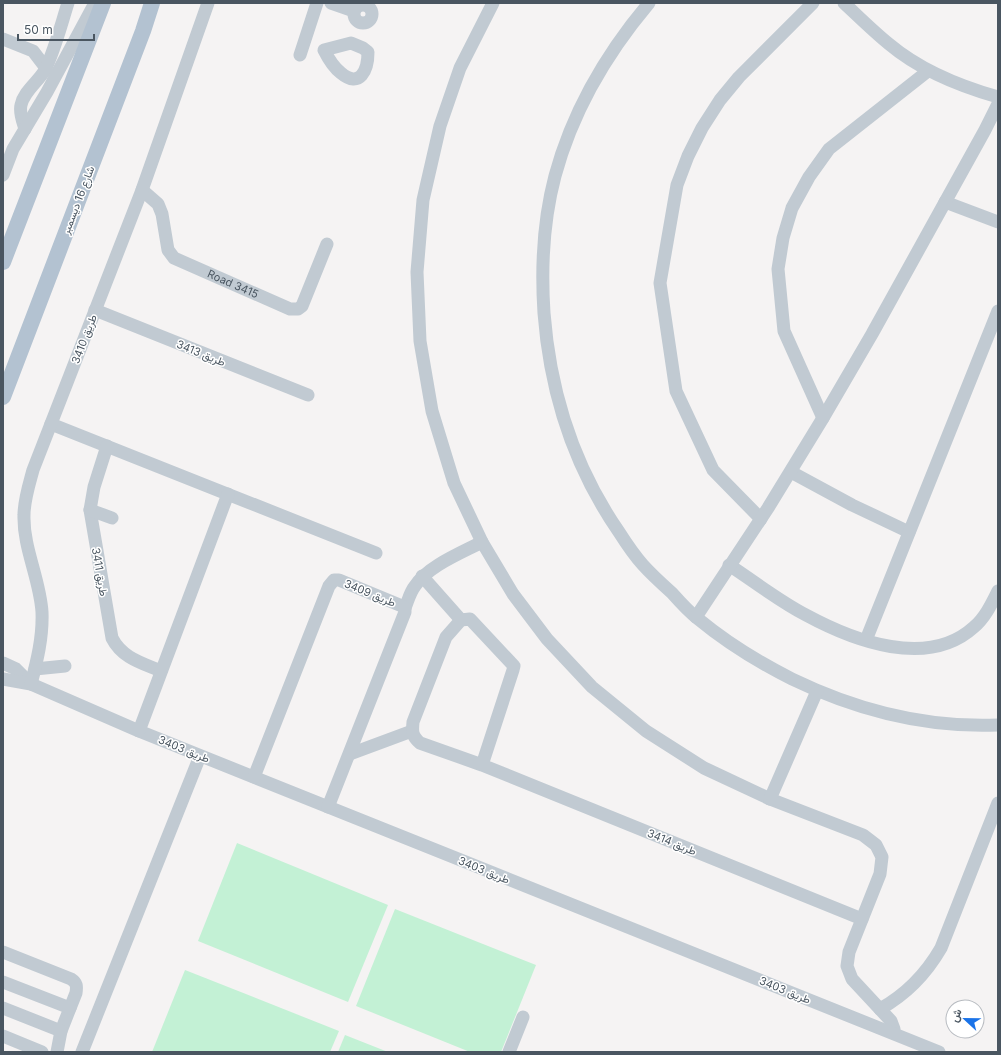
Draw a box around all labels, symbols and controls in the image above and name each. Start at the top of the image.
scale bar [18,16,94,42]
text: 50 m [24,22,53,37]
street label: شارع 16 ديسمبر [58,164,98,237]
street label: Road 3415 [205,267,261,301]
street label: طريق 3410 [68,312,100,366]
street label: طريق 3413 [175,337,227,369]
street label: طريق 3411 [89,547,111,597]
street label: طريق 3409 [342,576,398,610]
street label: طريق 3403 [156,732,212,766]
street label: طريق 3414 [645,826,699,858]
street label: طريق 3403 [456,853,512,887]
street label: طريق 3403 [757,973,813,1007]
north arrow [945,999,985,1039]
text: ش [947,1007,965,1024]

